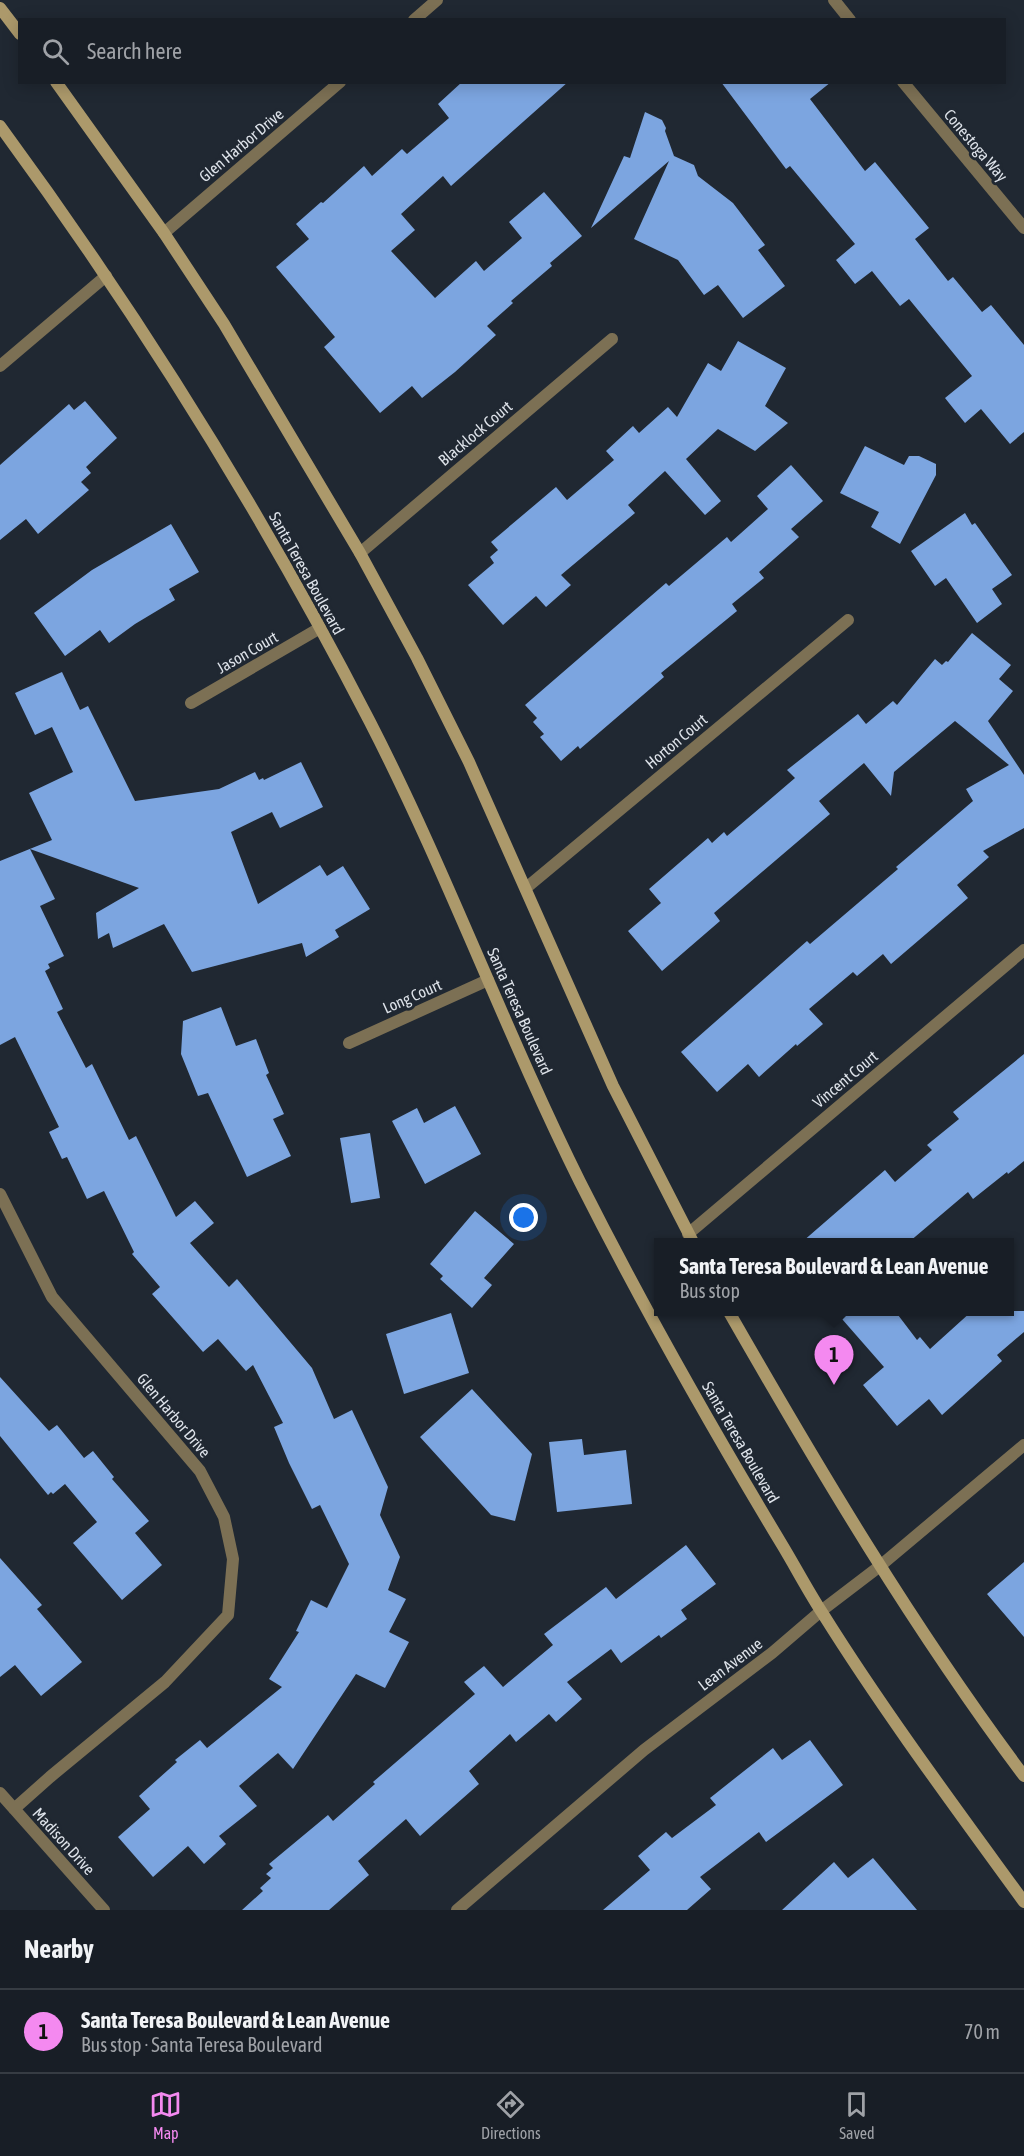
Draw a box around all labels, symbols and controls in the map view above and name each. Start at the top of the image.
search box [18,18,1006,84]
icon: search [39,35,72,68]
text: Search here [87,38,182,64]
street label: Glen Harbor Drive [195,105,287,185]
street label: Conestoga Way [940,105,1012,186]
street label: Blacklock Court [435,397,516,469]
street label: Santa Teresa Boulevard [266,509,348,637]
street label: Jason Court [213,627,281,677]
street label: Horton Court [642,710,711,772]
street label: Santa Teresa Boulevard [484,945,556,1077]
street label: Long Court [380,975,445,1018]
street label: Vincent Court [809,1047,881,1111]
your location [509,1203,538,1232]
popup [654,1238,1014,1316]
text: Santa Teresa Boulevard & Lean Avenue [679,1253,989,1279]
text: Bus stop [679,1279,740,1302]
pin: 1 [814,1336,854,1385]
street label: Glen Harbor Drive [134,1369,214,1461]
street label: Santa Teresa Boulevard [699,1378,783,1506]
street label: Lean Avenue [695,1634,765,1694]
street label: Madison Drive [29,1804,99,1878]
text: Nearby [24,1934,94,1964]
text: Santa Teresa Boulevard & Lean Avenue [81,2007,390,2033]
text: 1 [39,2020,48,2043]
text: 70 m [964,2020,1000,2043]
text: Bus stop · Santa Teresa Boulevard [81,2033,322,2056]
tab: Map [149,2088,182,2142]
tab: Directions [481,2088,541,2142]
tab: Saved [839,2088,875,2142]

